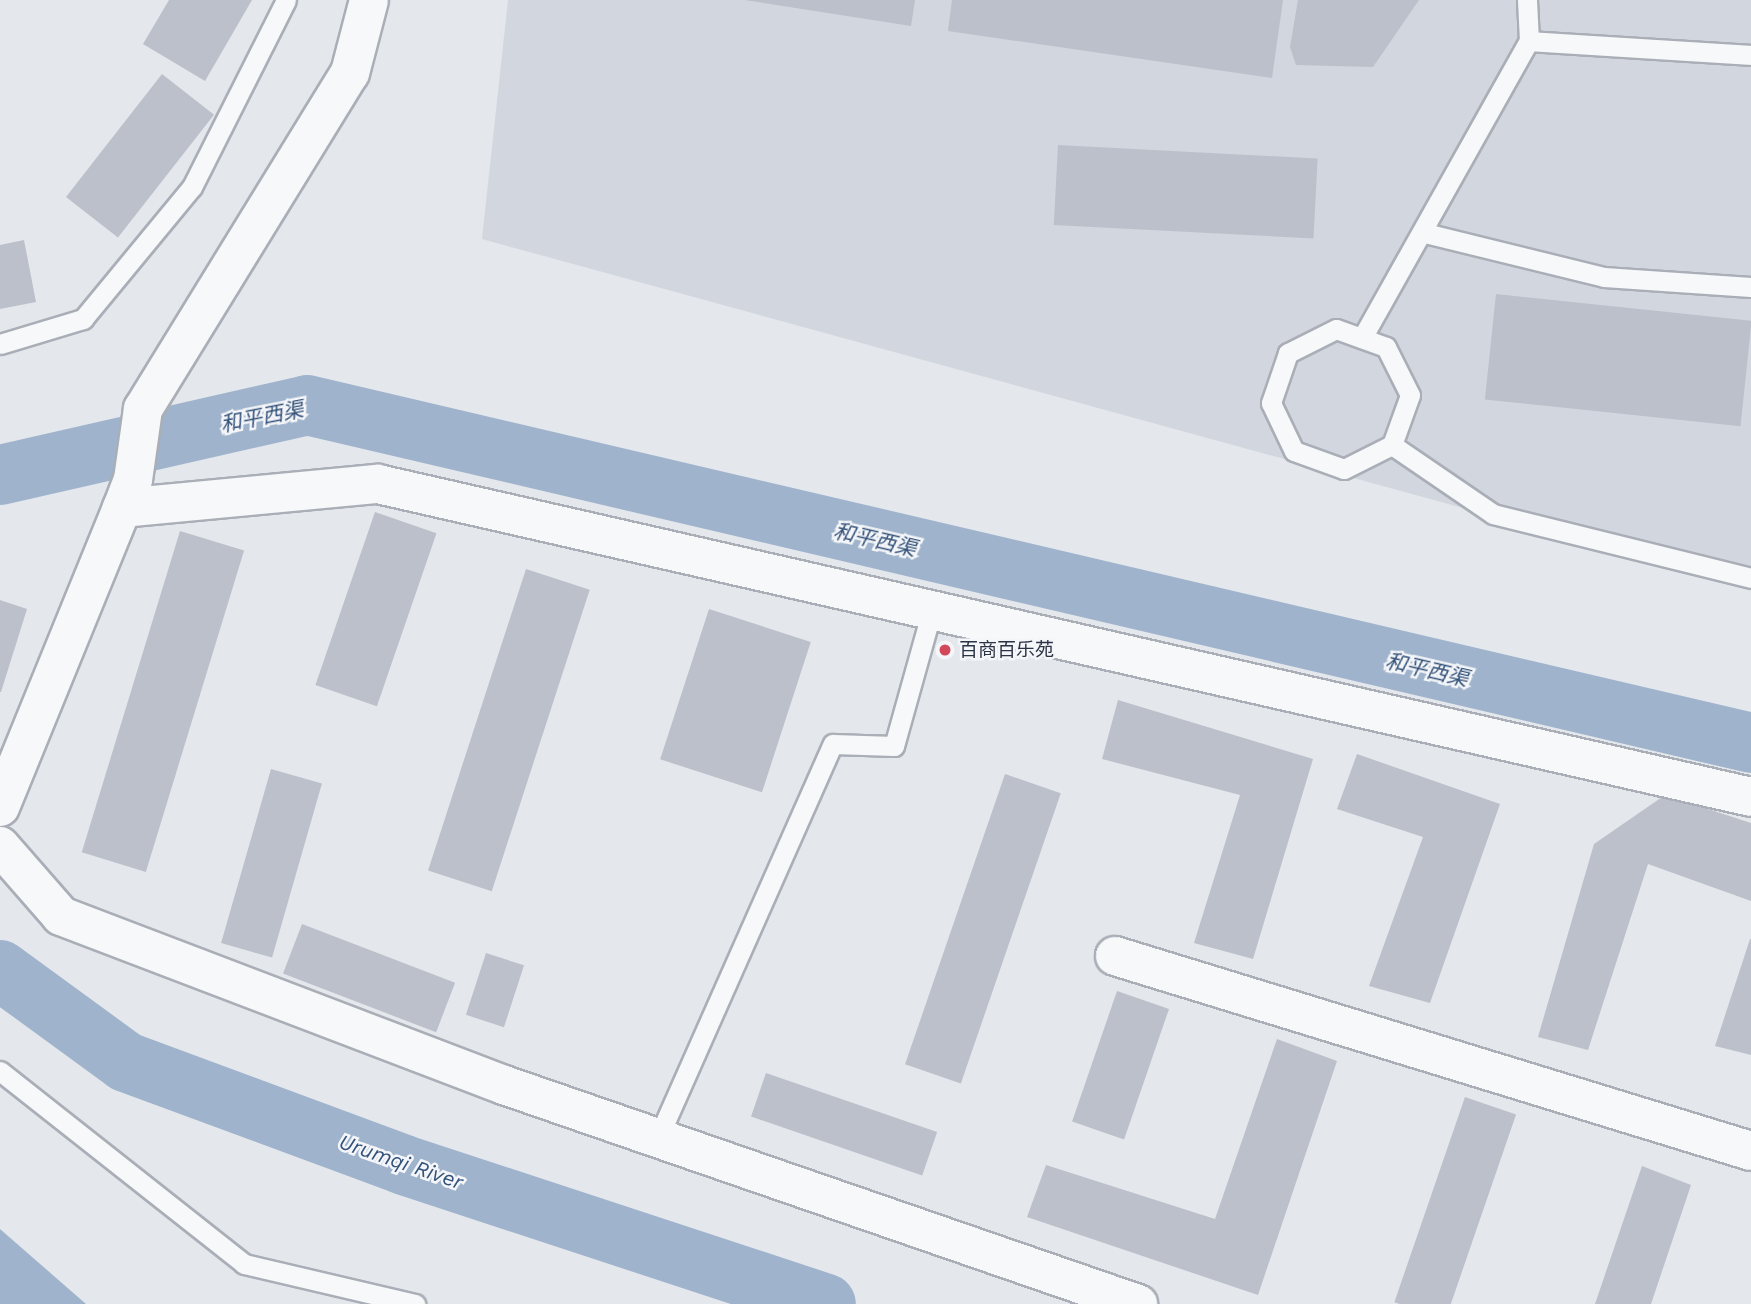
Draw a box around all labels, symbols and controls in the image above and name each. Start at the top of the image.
water label: 和平西渠 [218,397,306,437]
water label: 和平西渠 [831,518,919,562]
place label: 百商百乐苑 [959,639,1054,661]
marker: 百商百乐苑 [937,642,953,658]
water label: 和平西渠 [1383,648,1471,692]
water label: Urumqi River [336,1129,466,1195]

